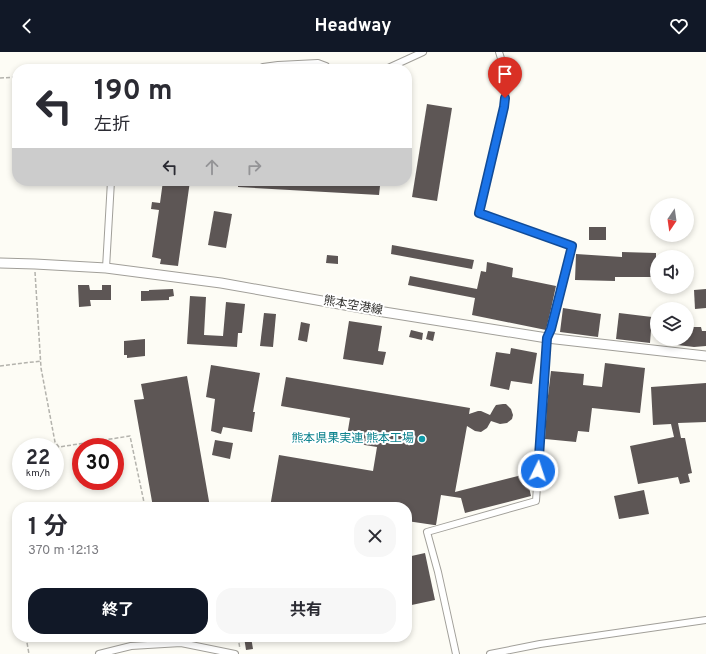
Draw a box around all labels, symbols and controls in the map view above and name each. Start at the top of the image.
icon: back [16,15,38,37]
text: Headway [315,15,391,38]
icon: heart [668,15,690,37]
pin [488,57,522,98]
icon: arrive [494,63,516,85]
text: 190 m [94,74,172,110]
icon: left [28,80,80,132]
text: 左折 [94,114,130,137]
icon: left [159,156,181,178]
icon: ahead [201,156,223,178]
icon: right [243,156,265,178]
north arrow [650,198,694,242]
map controls [650,198,694,346]
button: sound [650,250,694,294]
street label: 熊本空港線 [322,293,384,319]
button: layers [650,302,694,346]
place label: 熊本県果実連 熊本工場 [291,431,414,447]
marker: 熊本県果実連 熊本工場 [417,434,427,444]
speed limit sign: 30 [72,438,124,490]
text: 22 [26,446,50,472]
position arrow [517,450,559,492]
text: km/h [26,467,50,480]
text: 1 分 [28,513,68,543]
button: close [354,515,396,557]
text: 370 m · 12:13 [28,543,99,559]
button: 終了 [28,588,208,634]
button: 共有 [216,588,396,634]

